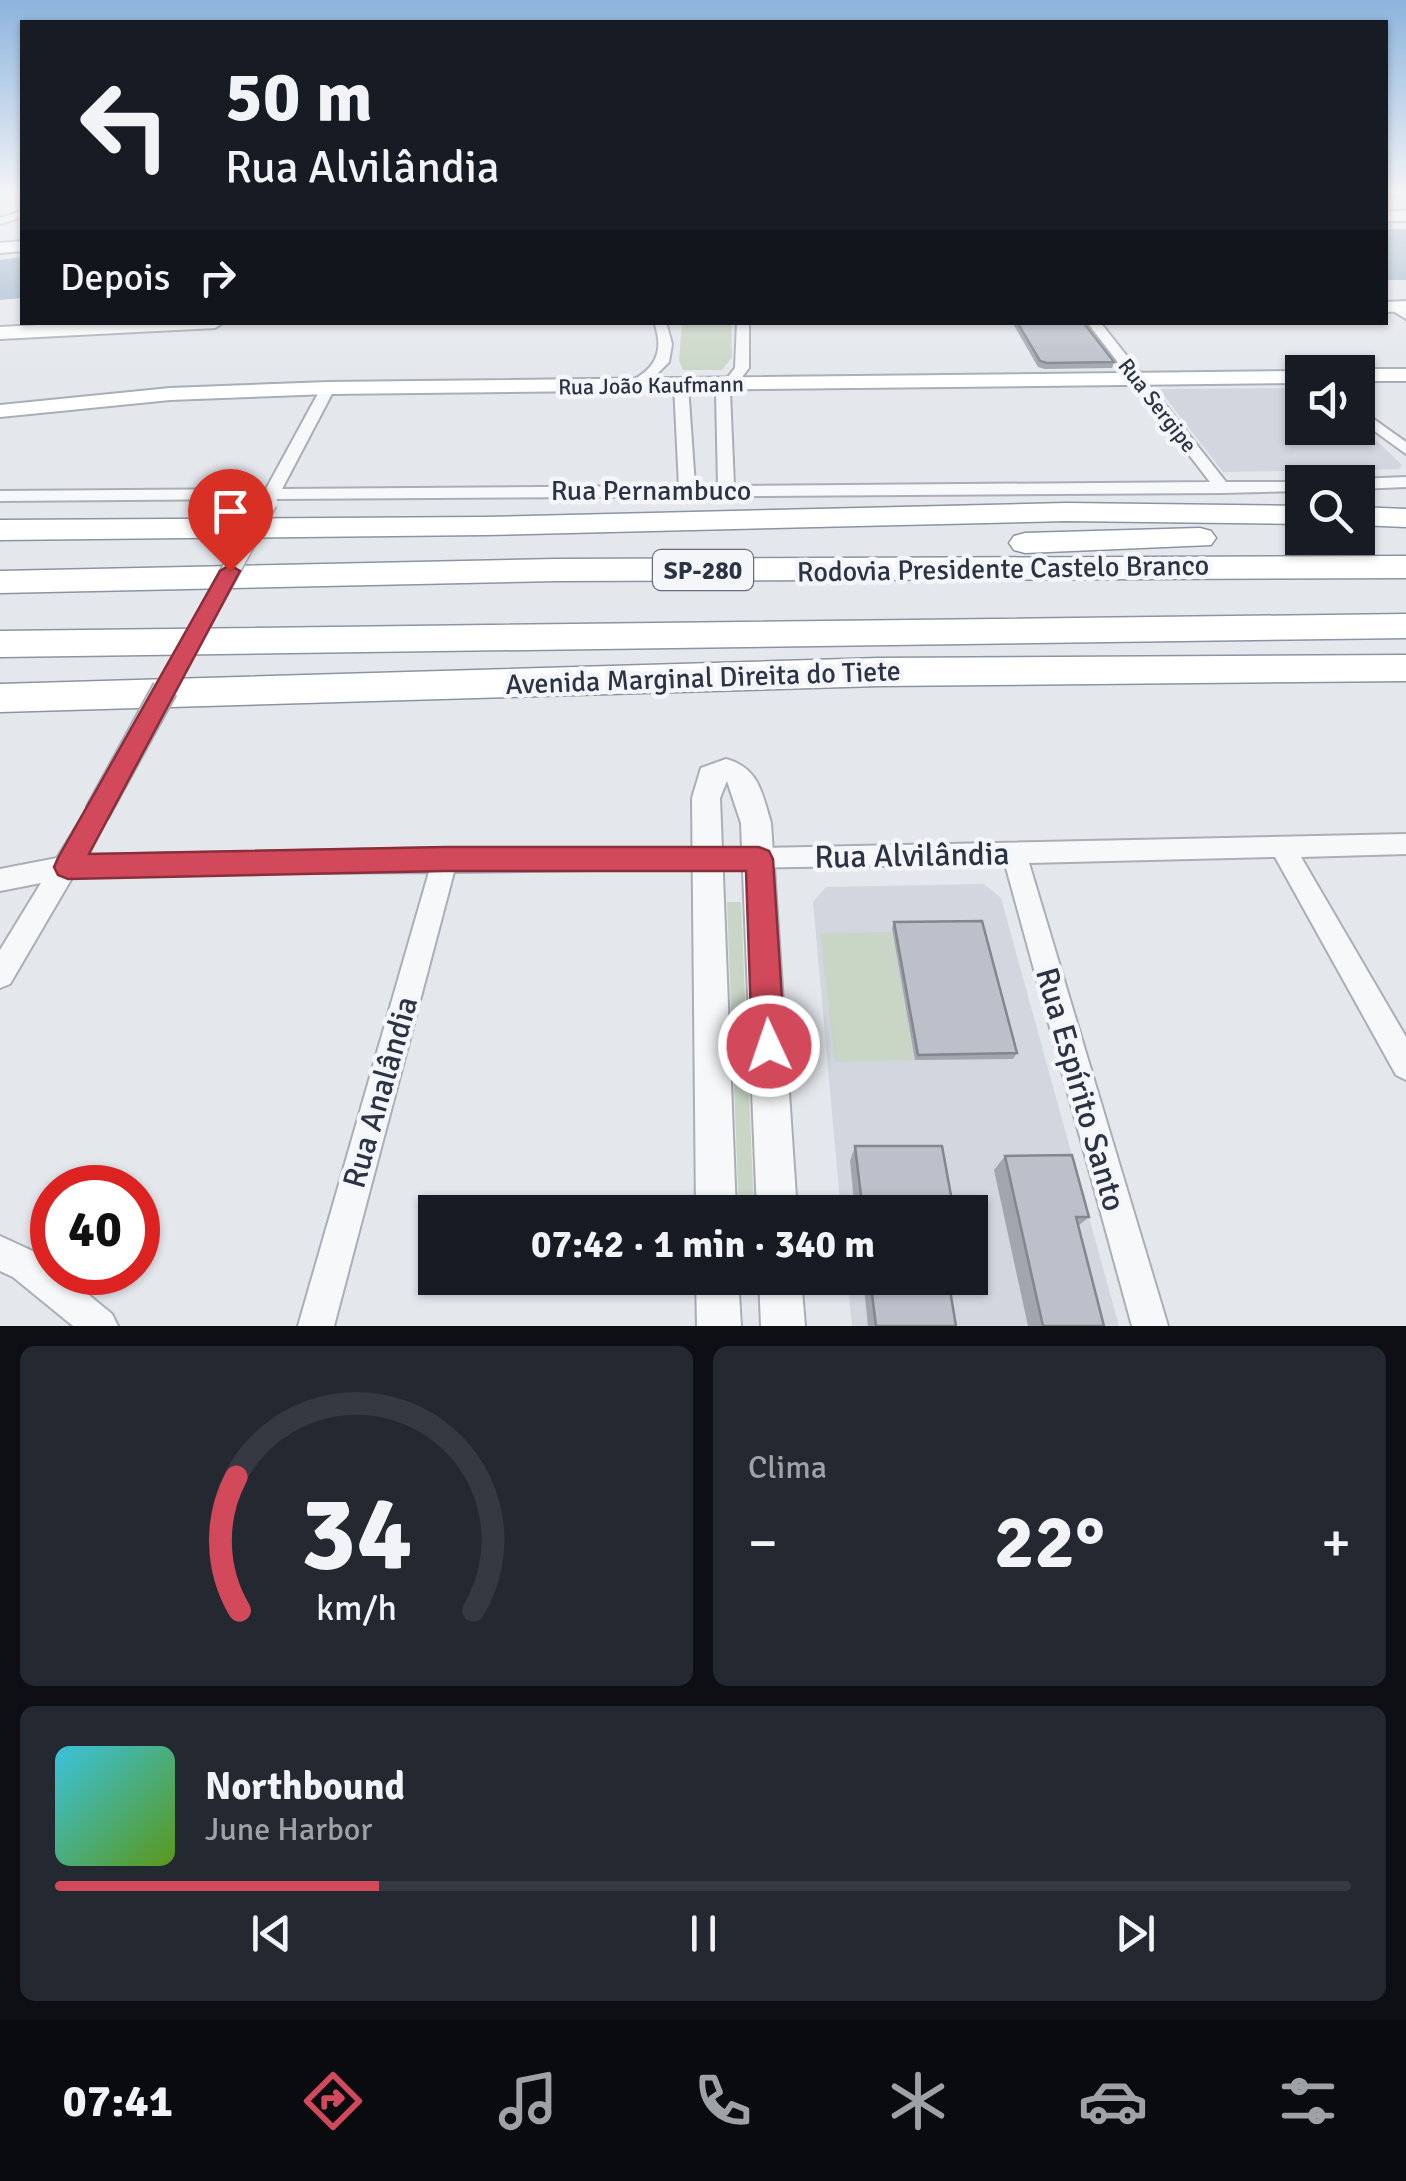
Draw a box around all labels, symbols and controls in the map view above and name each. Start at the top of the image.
text: 50 m [225,54,373,140]
icon: left [60,60,190,190]
text: Rua Alvilândia [225,140,500,195]
icon: right [190,250,245,305]
text: Depois [60,254,170,301]
street label: Rua Sergipe [1112,353,1203,458]
map controls [1285,355,1375,555]
button: sound [1285,355,1375,445]
street label: Rua João Kaufmann [558,370,744,401]
button: search [1285,465,1375,555]
pin [188,469,273,572]
street label: Rua Pernambuco [551,474,751,508]
icon: arrive [203,484,258,539]
street label: Rodovia Presidente Castelo Branco [796,548,1210,590]
road number: SP-280 [653,550,753,590]
street label: Avenida Marginal Direita do Tiete [505,654,901,702]
street label: Rua Alvilândia [814,834,1010,877]
street label: Rua Espírito Santo [1027,963,1134,1215]
street label: Rua Analândia [335,992,426,1192]
position arrow [717,994,821,1098]
speed limit sign: 40 [30,1165,160,1295]
text: 07:42 · 1 min · 340 m [531,1221,875,1268]
text: Clima [748,1448,827,1487]
text: 34 [300,1470,413,1598]
text: 22° [994,1496,1105,1589]
text: − [748,1509,778,1577]
text: + [1321,1509,1351,1577]
text: km/h [316,1586,397,1630]
text: Northbound [205,1763,405,1810]
text: June Harbor [205,1810,372,1849]
icon: previous [244,1906,299,1961]
icon: pause [676,1906,731,1961]
icon: next [1108,1906,1163,1961]
icon: directions [298,2066,368,2136]
icon: music [493,2066,563,2136]
icon: phone [688,2066,758,2136]
icon: climate [883,2066,953,2136]
icon: car [1078,2066,1148,2136]
icon: filters [1273,2066,1343,2136]
text: 07:41 [63,2074,173,2129]

